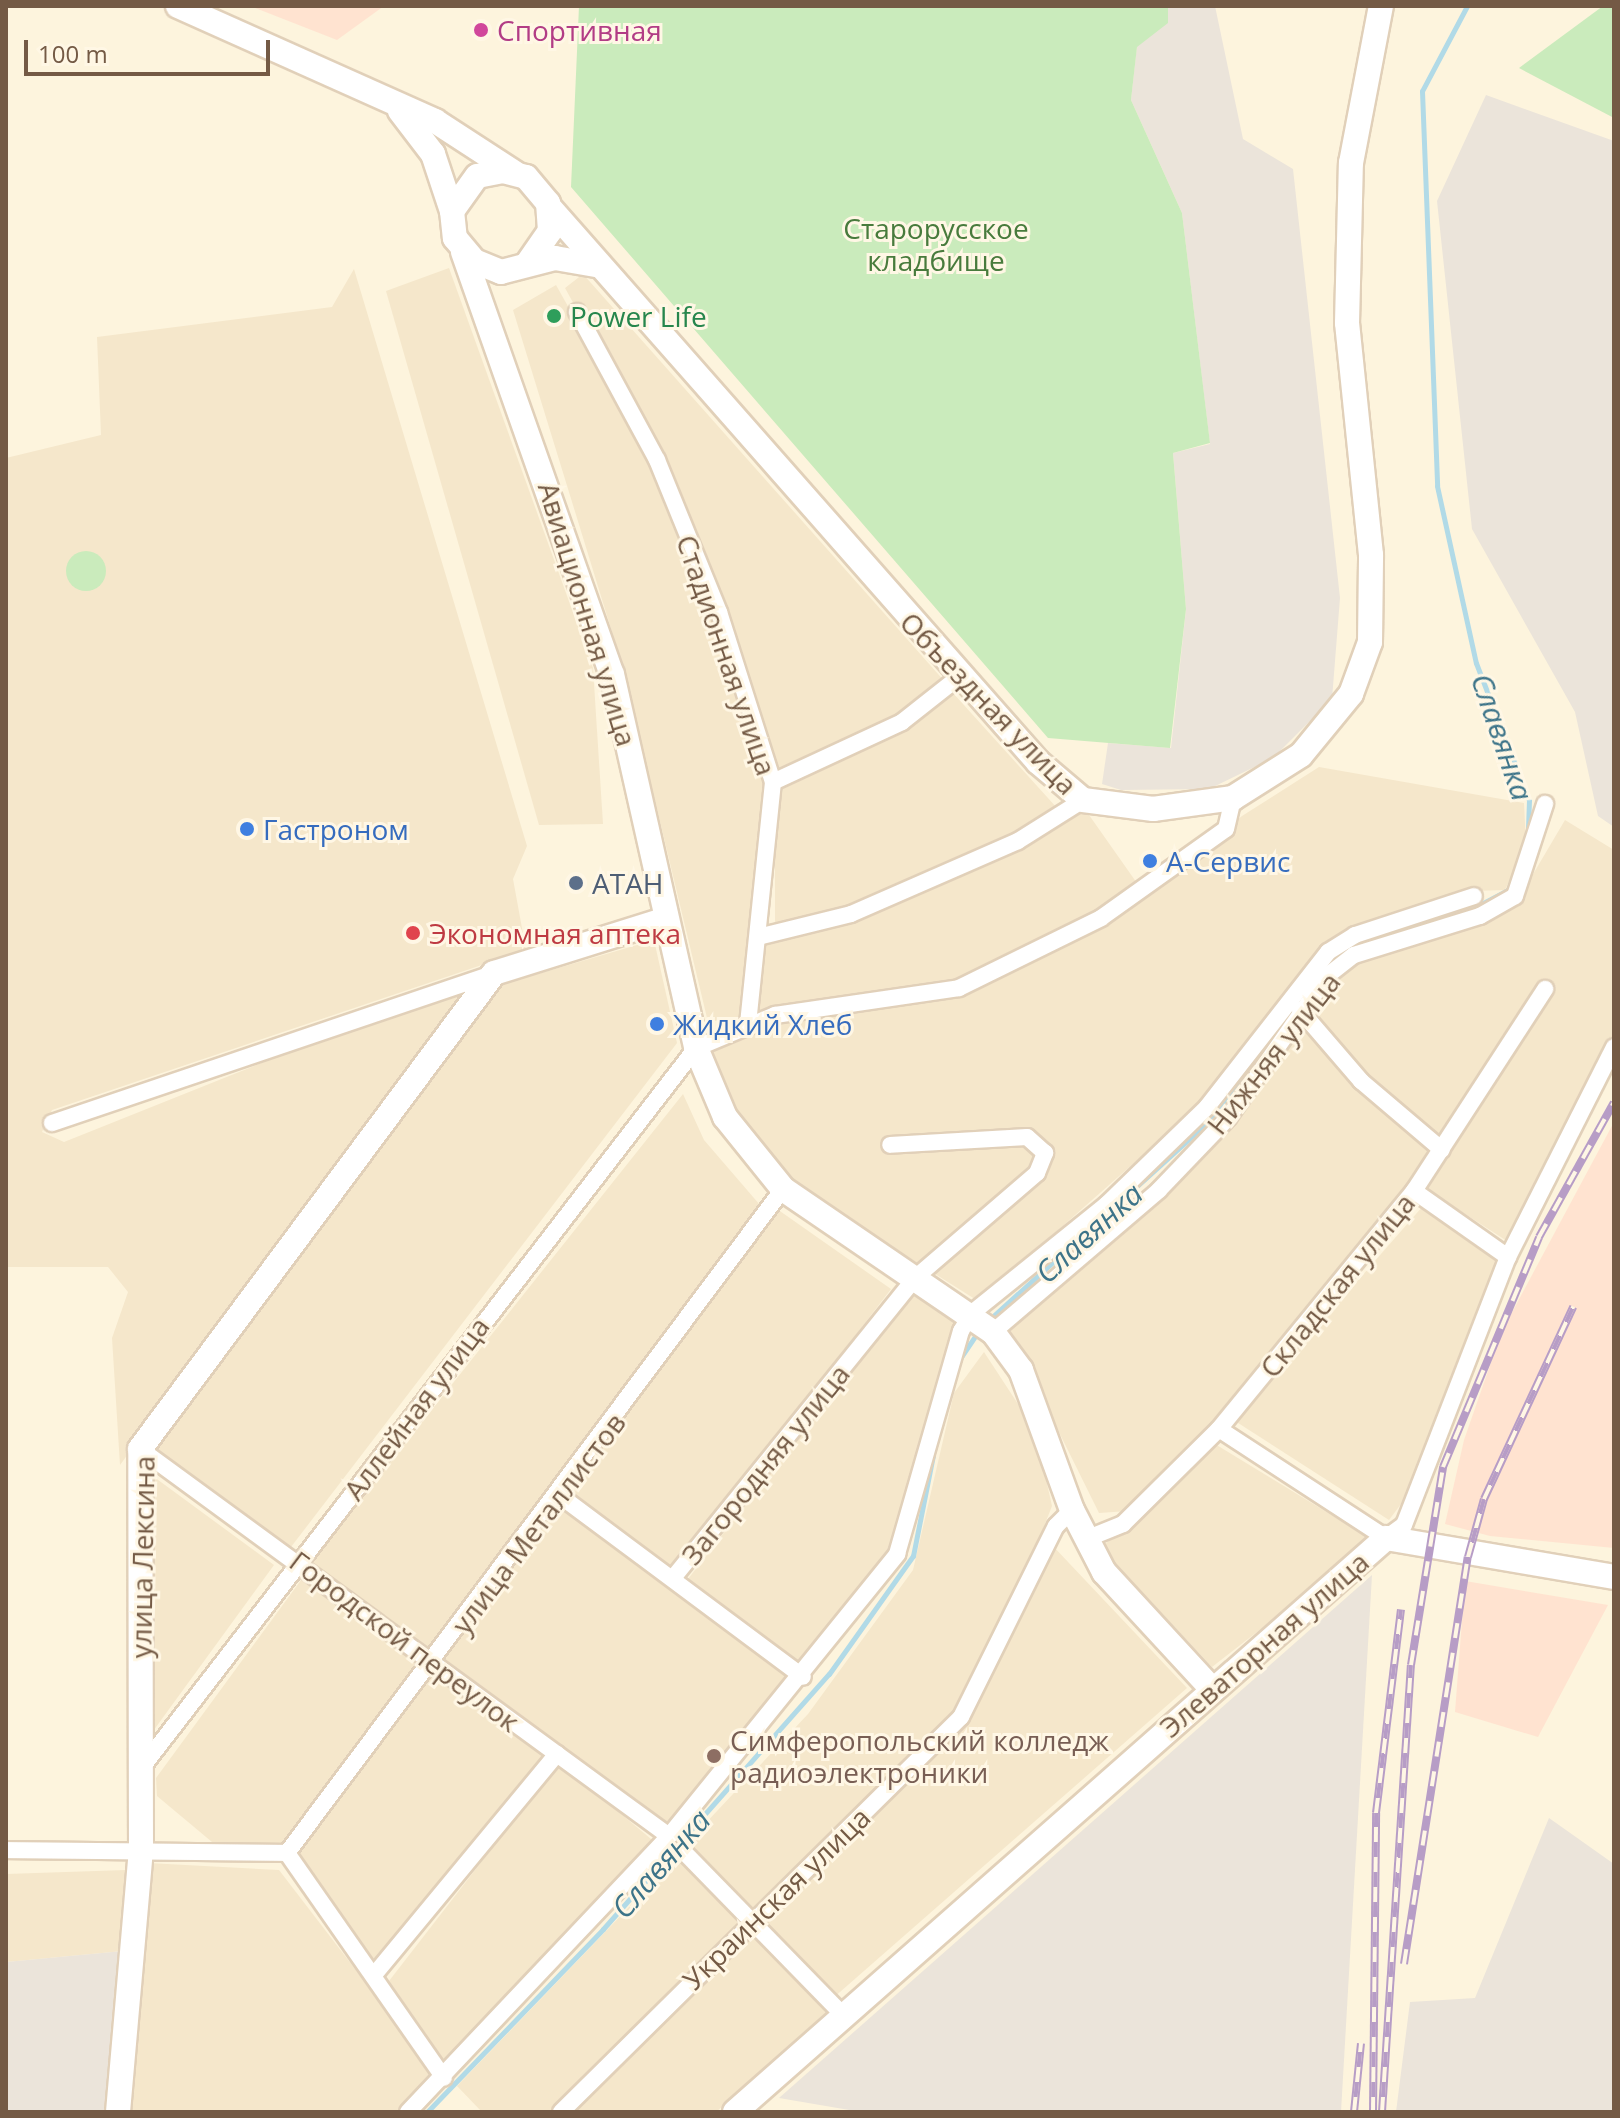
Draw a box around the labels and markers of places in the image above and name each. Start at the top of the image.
place label: Спортивная [497,13,662,47]
marker: Спортивная [472,21,490,39]
place label: Power Life [570,299,707,333]
marker: Power Life [545,307,563,325]
place label: Гастроном [263,812,409,846]
marker: Гастроном [238,820,256,838]
place label: А-Сервис [1166,844,1290,878]
marker: А-Сервис [1141,852,1159,870]
place label: АТАН [592,866,663,900]
marker: АТАН [567,874,585,892]
place label: Экономная аптека [429,916,681,950]
marker: Экономная аптека [404,924,422,942]
place label: Жидкий Хлеб [673,1007,852,1041]
marker: Жидкий Хлеб [648,1015,666,1033]
place label: Симферопольский колледж радиоэлектроники [730,1723,1109,1789]
marker: Симферопольский колледж радиоэлектроники [705,1747,723,1765]

